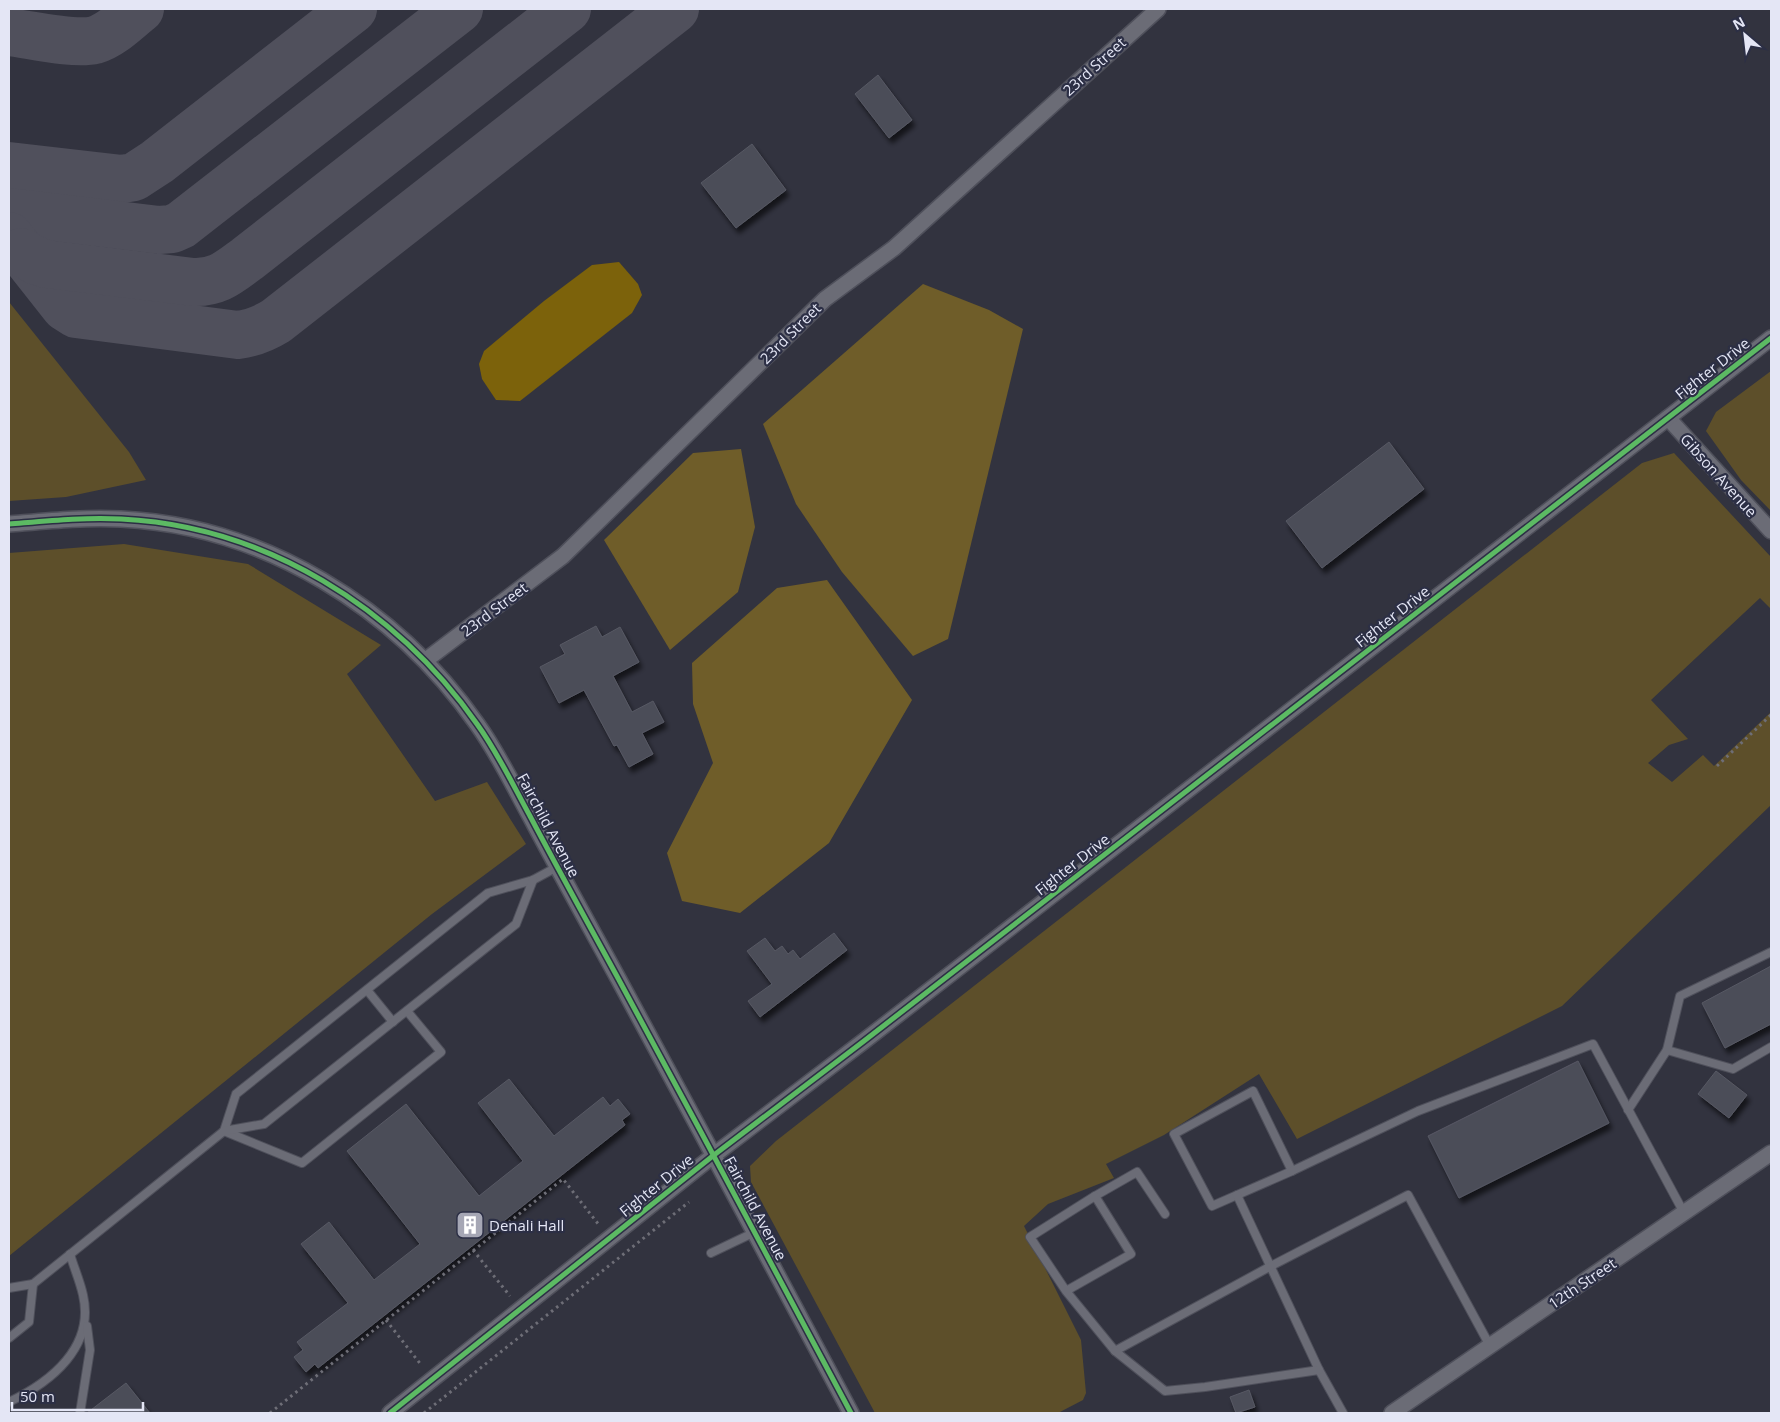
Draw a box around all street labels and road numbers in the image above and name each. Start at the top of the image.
street label: 23rd Street [1058,32,1130,100]
street label: 23rd Street [755,298,825,368]
street label: Fighter Drive [1671,333,1753,403]
street label: Gibson Avenue [1676,429,1762,521]
street label: 23rd Street [457,577,531,641]
street label: Fighter Drive [1351,581,1433,651]
street label: Fairchild Avenue [513,769,585,881]
street label: Fighter Drive [1031,829,1113,899]
street label: Fighter Drive [615,1149,697,1221]
street label: Fairchild Avenue [720,1152,792,1264]
street label: 12th Street [1544,1253,1620,1313]

